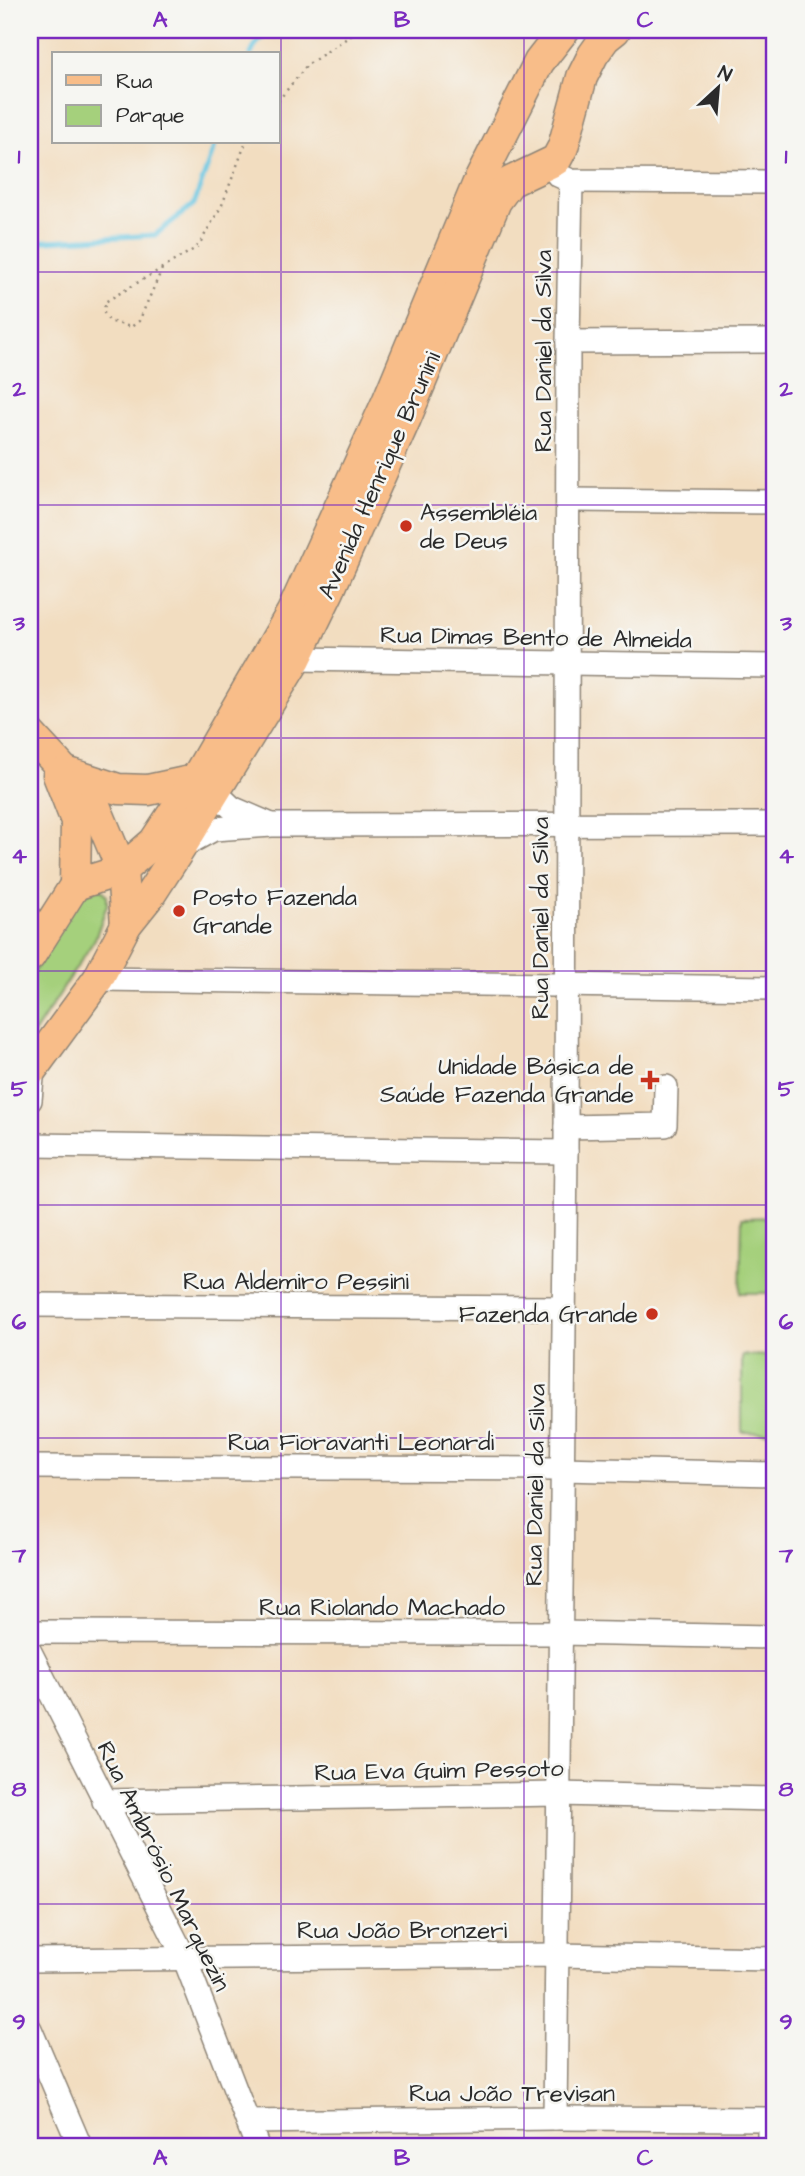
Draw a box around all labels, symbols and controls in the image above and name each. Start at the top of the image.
text: A [153,4,168,36]
text: B [394,4,411,36]
text: C [637,4,654,36]
legend [52,52,280,144]
north arrow [682,52,752,122]
text: N [714,59,736,89]
text: Rua [116,67,153,96]
text: Parque [116,101,184,130]
text: 1 [18,140,21,172]
text: 1 [785,140,788,172]
street label: Rua Daniel da Silva [527,250,561,452]
street label: Avenida Henrique Brunini [310,346,450,605]
text: 2 [11,373,26,405]
text: 2 [778,373,793,405]
place label: Assembléia de Deus [420,496,537,558]
marker: Assembléia de Deus [398,518,414,534]
text: 3 [12,607,25,639]
text: 3 [779,607,792,639]
street label: Rua Dimas Bento de Almeida [380,618,692,658]
street label: Rua Daniel da Silva [524,817,558,1019]
text: 4 [11,840,27,872]
text: 4 [778,840,794,872]
place label: Posto Fazenda Grande [193,881,357,943]
marker: Posto Fazenda Grande [171,903,187,919]
place label: Unidade Básica de Saúde Fazenda Grande [380,1050,634,1112]
marker: Unidade Básica de Saúde Fazenda Grande [640,1070,660,1090]
text: 5 [11,1073,28,1105]
text: 5 [778,1073,795,1105]
street label: Rua Aldemiro Pessini [183,1265,409,1299]
place label: Fazenda Grande [459,1298,638,1332]
text: 6 [12,1306,27,1338]
marker: Fazenda Grande [644,1306,660,1322]
text: 6 [779,1306,794,1338]
street label: Rua Daniel da Silva [517,1383,555,1587]
street label: Rua Fioravanti Leonardi [228,1426,495,1460]
text: 7 [11,1539,27,1571]
text: 7 [778,1539,794,1571]
street label: Rua Riolando Machado [259,1591,505,1625]
street label: Rua Ambrósio Marquezin [88,1736,239,1997]
street label: Rua Eva Guim Pessoto [314,1752,564,1790]
text: 8 [12,1773,27,1805]
text: 8 [779,1773,794,1805]
street label: Rua João Bronzeri [297,1914,507,1948]
text: 9 [12,2006,26,2038]
text: 9 [779,2006,793,2038]
street label: Rua João Trevisan [409,2077,615,2111]
text: A [153,2142,168,2174]
text: B [394,2142,411,2174]
text: C [637,2142,654,2174]

